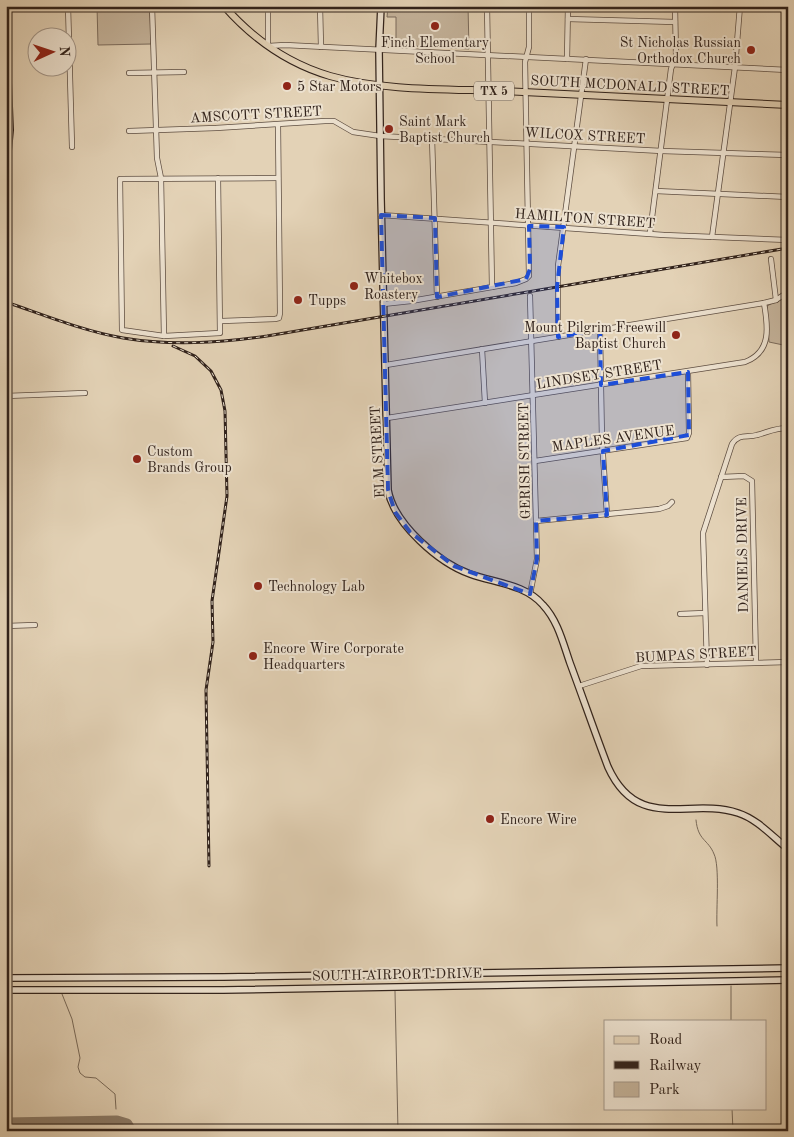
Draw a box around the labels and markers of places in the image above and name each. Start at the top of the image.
marker: Finch Elementary School [429,20,441,32]
place label: Finch Elementary School [381,36,490,66]
place label: St Nicholas Russian Orthodox Church [620,36,741,66]
marker: St Nicholas Russian Orthodox Church [745,44,757,56]
marker: 5 Star Motors [281,80,293,92]
place label: 5 Star Motors [297,80,382,94]
place label: Saint Mark Baptist Church [399,115,491,145]
marker: Saint Mark Baptist Church [383,123,395,135]
place label: Whitebox Roastery [364,272,423,302]
marker: Whitebox Roastery [348,280,360,292]
marker: Tupps [292,294,304,306]
place label: Tupps [308,294,346,308]
place label: Mount Pilgrim Freewill Baptist Church [524,321,666,351]
marker: Mount Pilgrim Freewill Baptist Church [670,329,682,341]
place label: Custom Brands Group [147,445,232,475]
marker: Custom Brands Group [131,453,143,465]
marker: Technology Lab [252,580,264,592]
place label: Technology Lab [268,580,365,594]
place label: Encore Wire Corporate Headquarters [263,642,404,672]
marker: Encore Wire Corporate Headquarters [247,650,259,662]
marker: Encore Wire [484,813,496,825]
place label: Encore Wire [500,813,577,827]

